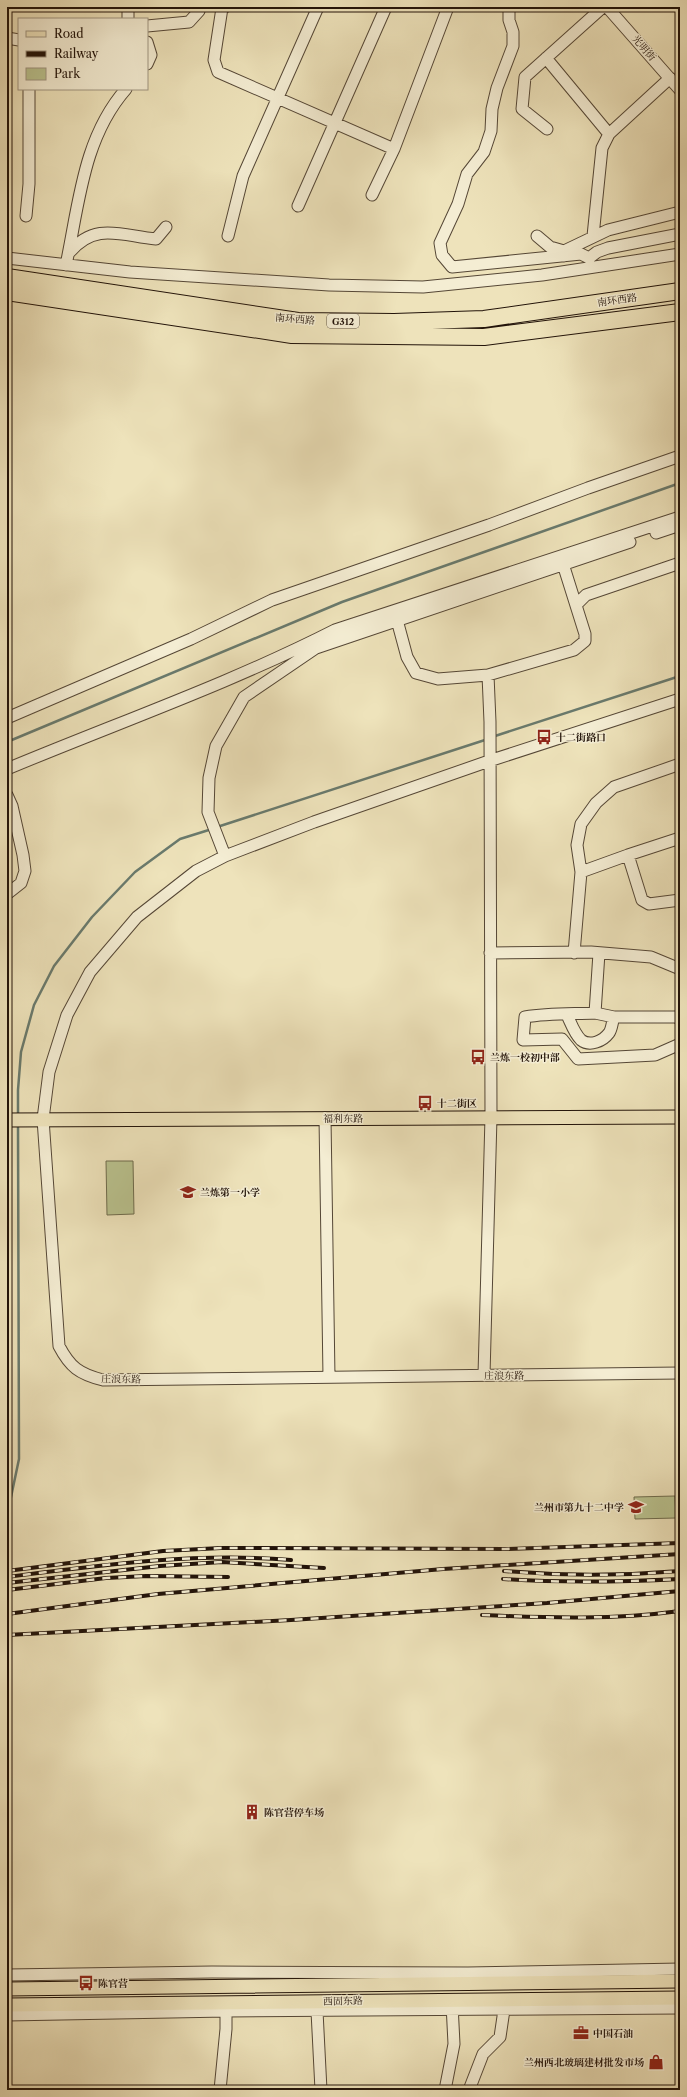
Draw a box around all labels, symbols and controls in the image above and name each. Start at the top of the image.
legend [18,18,148,90]
text: Road [54,26,84,41]
street label: 光明街 [629,32,659,64]
text: Railway [54,46,99,61]
text: Park [54,66,81,81]
street label: 南环西路 [596,291,638,309]
street label: 南环西路 [275,311,315,327]
road number: G312 [327,314,359,328]
bus stop icon: 十二街路口 [535,728,553,746]
place label: 十二街路口 [556,731,606,744]
bus stop icon: 兰炼一校初中部 [469,1048,487,1066]
place label: 兰炼一校初中部 [490,1051,560,1064]
bus stop icon: 十二街区 [416,1094,434,1112]
place label: 十二街区 [437,1097,477,1110]
street label: 福利东路 [323,1112,363,1125]
school or university icon: 兰炼第一小学 [179,1183,197,1201]
place label: 兰炼第一小学 [200,1186,260,1199]
street label: 庄浪东路 [484,1369,524,1382]
street label: 庄浪东路 [101,1372,141,1386]
school or university icon: 兰州市第九十二中学 [627,1498,645,1516]
place label: 兰州市第九十二中学 [534,1501,624,1514]
building icon: 陈官营停车场 [243,1803,261,1821]
place label: 陈官营停车场 [264,1806,324,1819]
bus stop icon: 陈官营 [77,1974,95,1992]
place label: 陈官营 [98,1977,128,1990]
street label: 西固东路 [323,1994,363,2008]
office icon: 中国石油 [572,2024,590,2042]
place label: 中国石油 [593,2027,633,2040]
shop icon: 兰州西北玻璃建材批发市场 [647,2053,665,2071]
place label: 兰州西北玻璃建材批发市场 [524,2056,644,2069]

